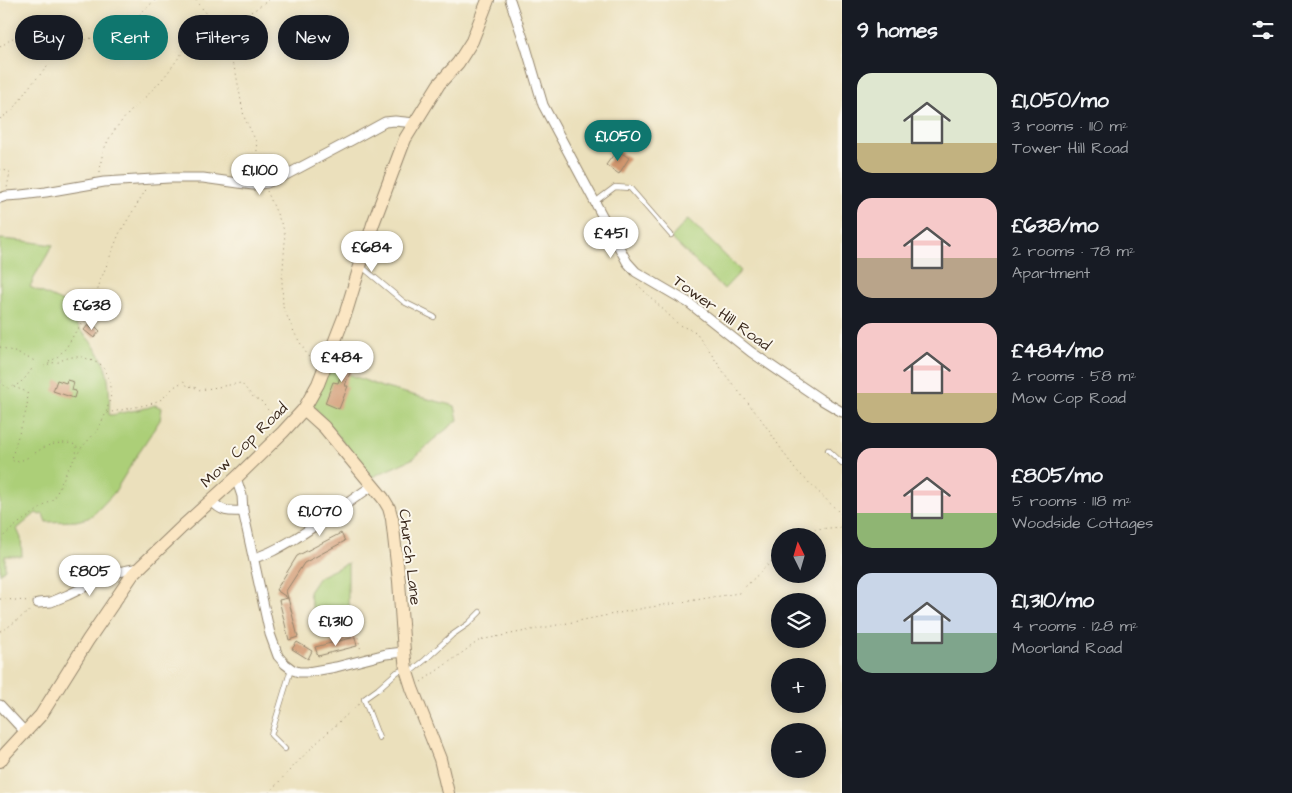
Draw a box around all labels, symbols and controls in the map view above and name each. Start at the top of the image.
chip: Buy [15,15,83,60]
chip: Rent [93,15,168,60]
chip: Filters [178,15,268,60]
chip: New [278,15,349,60]
text: 9 homes [857,16,938,45]
icon: filters [1249,16,1277,44]
text: £1,050/mo [1012,86,1109,115]
icon: home [897,93,957,153]
text: 3 rooms · 110 m² [1012,115,1128,137]
pin: £1,050 [577,120,659,162]
text: £1,050 [595,125,641,147]
text: Tower Hill Road [1012,137,1128,159]
pin: £1,100 [219,154,301,196]
text: £1,100 [242,159,278,181]
text: £638/mo [1012,211,1099,240]
pin: £451 [581,216,641,259]
icon: home [897,218,957,278]
text: £451 [595,222,627,244]
pin: £684 [342,230,402,273]
text: £684 [352,236,392,258]
text: 2 rooms · 78 m² [1012,240,1135,262]
text: Apartment [1012,262,1090,284]
street label: Tower Hill Road [669,270,775,356]
pin: £638 [62,288,122,331]
text: £638 [73,294,111,316]
text: £484/mo [1012,336,1103,365]
pin: £484 [312,340,372,383]
icon: home [897,343,957,403]
text: £484 [322,346,362,368]
text: 2 rooms · 58 m² [1012,365,1137,387]
text: Mow Cop Road [1012,387,1126,409]
street label: Mow Cop Road [195,398,293,492]
text: £805/mo [1012,461,1103,490]
icon: home [897,468,957,528]
text: 5 rooms · 118 m² [1012,490,1131,512]
pin: £1,070 [279,494,361,537]
text: £1,070 [298,500,342,522]
street label: Church Lane [393,508,427,607]
text: Woodside Cottages [1012,512,1153,534]
north arrow [771,528,826,582]
map controls [771,528,826,778]
pin: £805 [60,554,120,597]
text: £805 [70,560,110,582]
text: £1,310/mo [1012,586,1094,615]
button: layers [771,593,826,648]
icon: home [897,593,957,653]
pin: £1,310 [295,604,377,647]
text: £1,310 [319,610,353,632]
text: 4 rooms · 128 m² [1012,615,1138,637]
text: Moorland Road [1012,637,1122,659]
button: + [771,658,826,713]
button: − [771,723,826,778]

